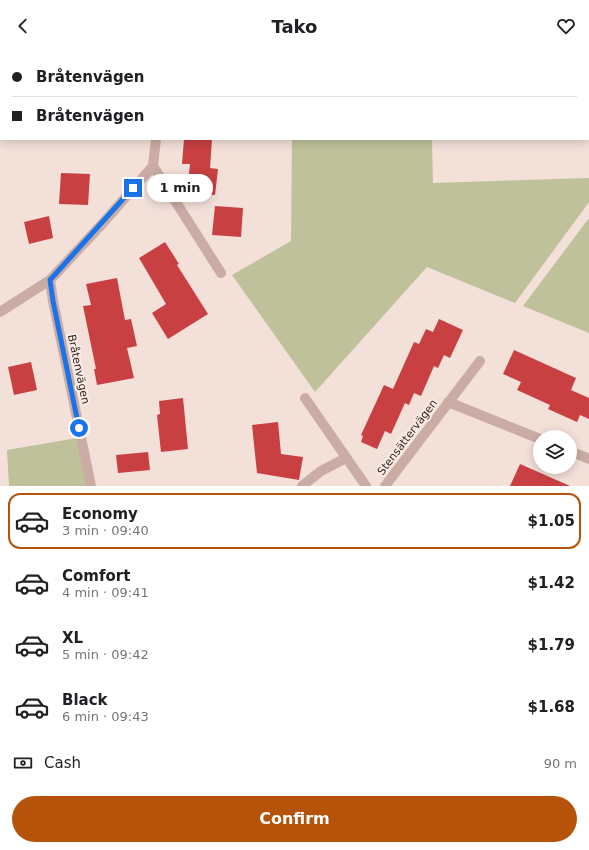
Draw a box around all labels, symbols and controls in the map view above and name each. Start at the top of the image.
icon: back [12,15,34,37]
icon: heart [555,15,577,37]
text: Tako [272,16,317,37]
text: Bråtenvägen [36,68,144,86]
text: Bråtenvägen [36,107,144,125]
callout: 1 min [147,174,213,202]
route end [124,179,142,197]
text: 1 min [160,180,200,195]
street label: Bråtenvägen [65,333,92,405]
street label: Stensättervägen [375,397,440,478]
route start [70,419,88,437]
map controls [533,430,577,474]
button: layers [533,430,577,474]
icon: car [14,503,50,539]
text: Economy [62,505,138,523]
text: $1.05 [528,512,575,530]
text: 3 min · 09:40 [62,523,149,538]
icon: car [14,565,50,601]
text: Comfort [62,567,130,585]
text: $1.42 [528,574,575,592]
text: 4 min · 09:41 [62,585,149,600]
icon: car [14,627,50,663]
text: XL [62,629,83,647]
text: $1.79 [528,636,575,654]
text: 5 min · 09:42 [62,647,149,662]
icon: car [14,689,50,725]
text: Black [62,691,108,709]
text: $1.68 [528,698,575,716]
text: 6 min · 09:43 [62,709,149,724]
icon: cash [12,752,34,774]
text: Cash [44,754,81,772]
text: 90 m [544,756,577,771]
button: Confirm [12,796,577,842]

